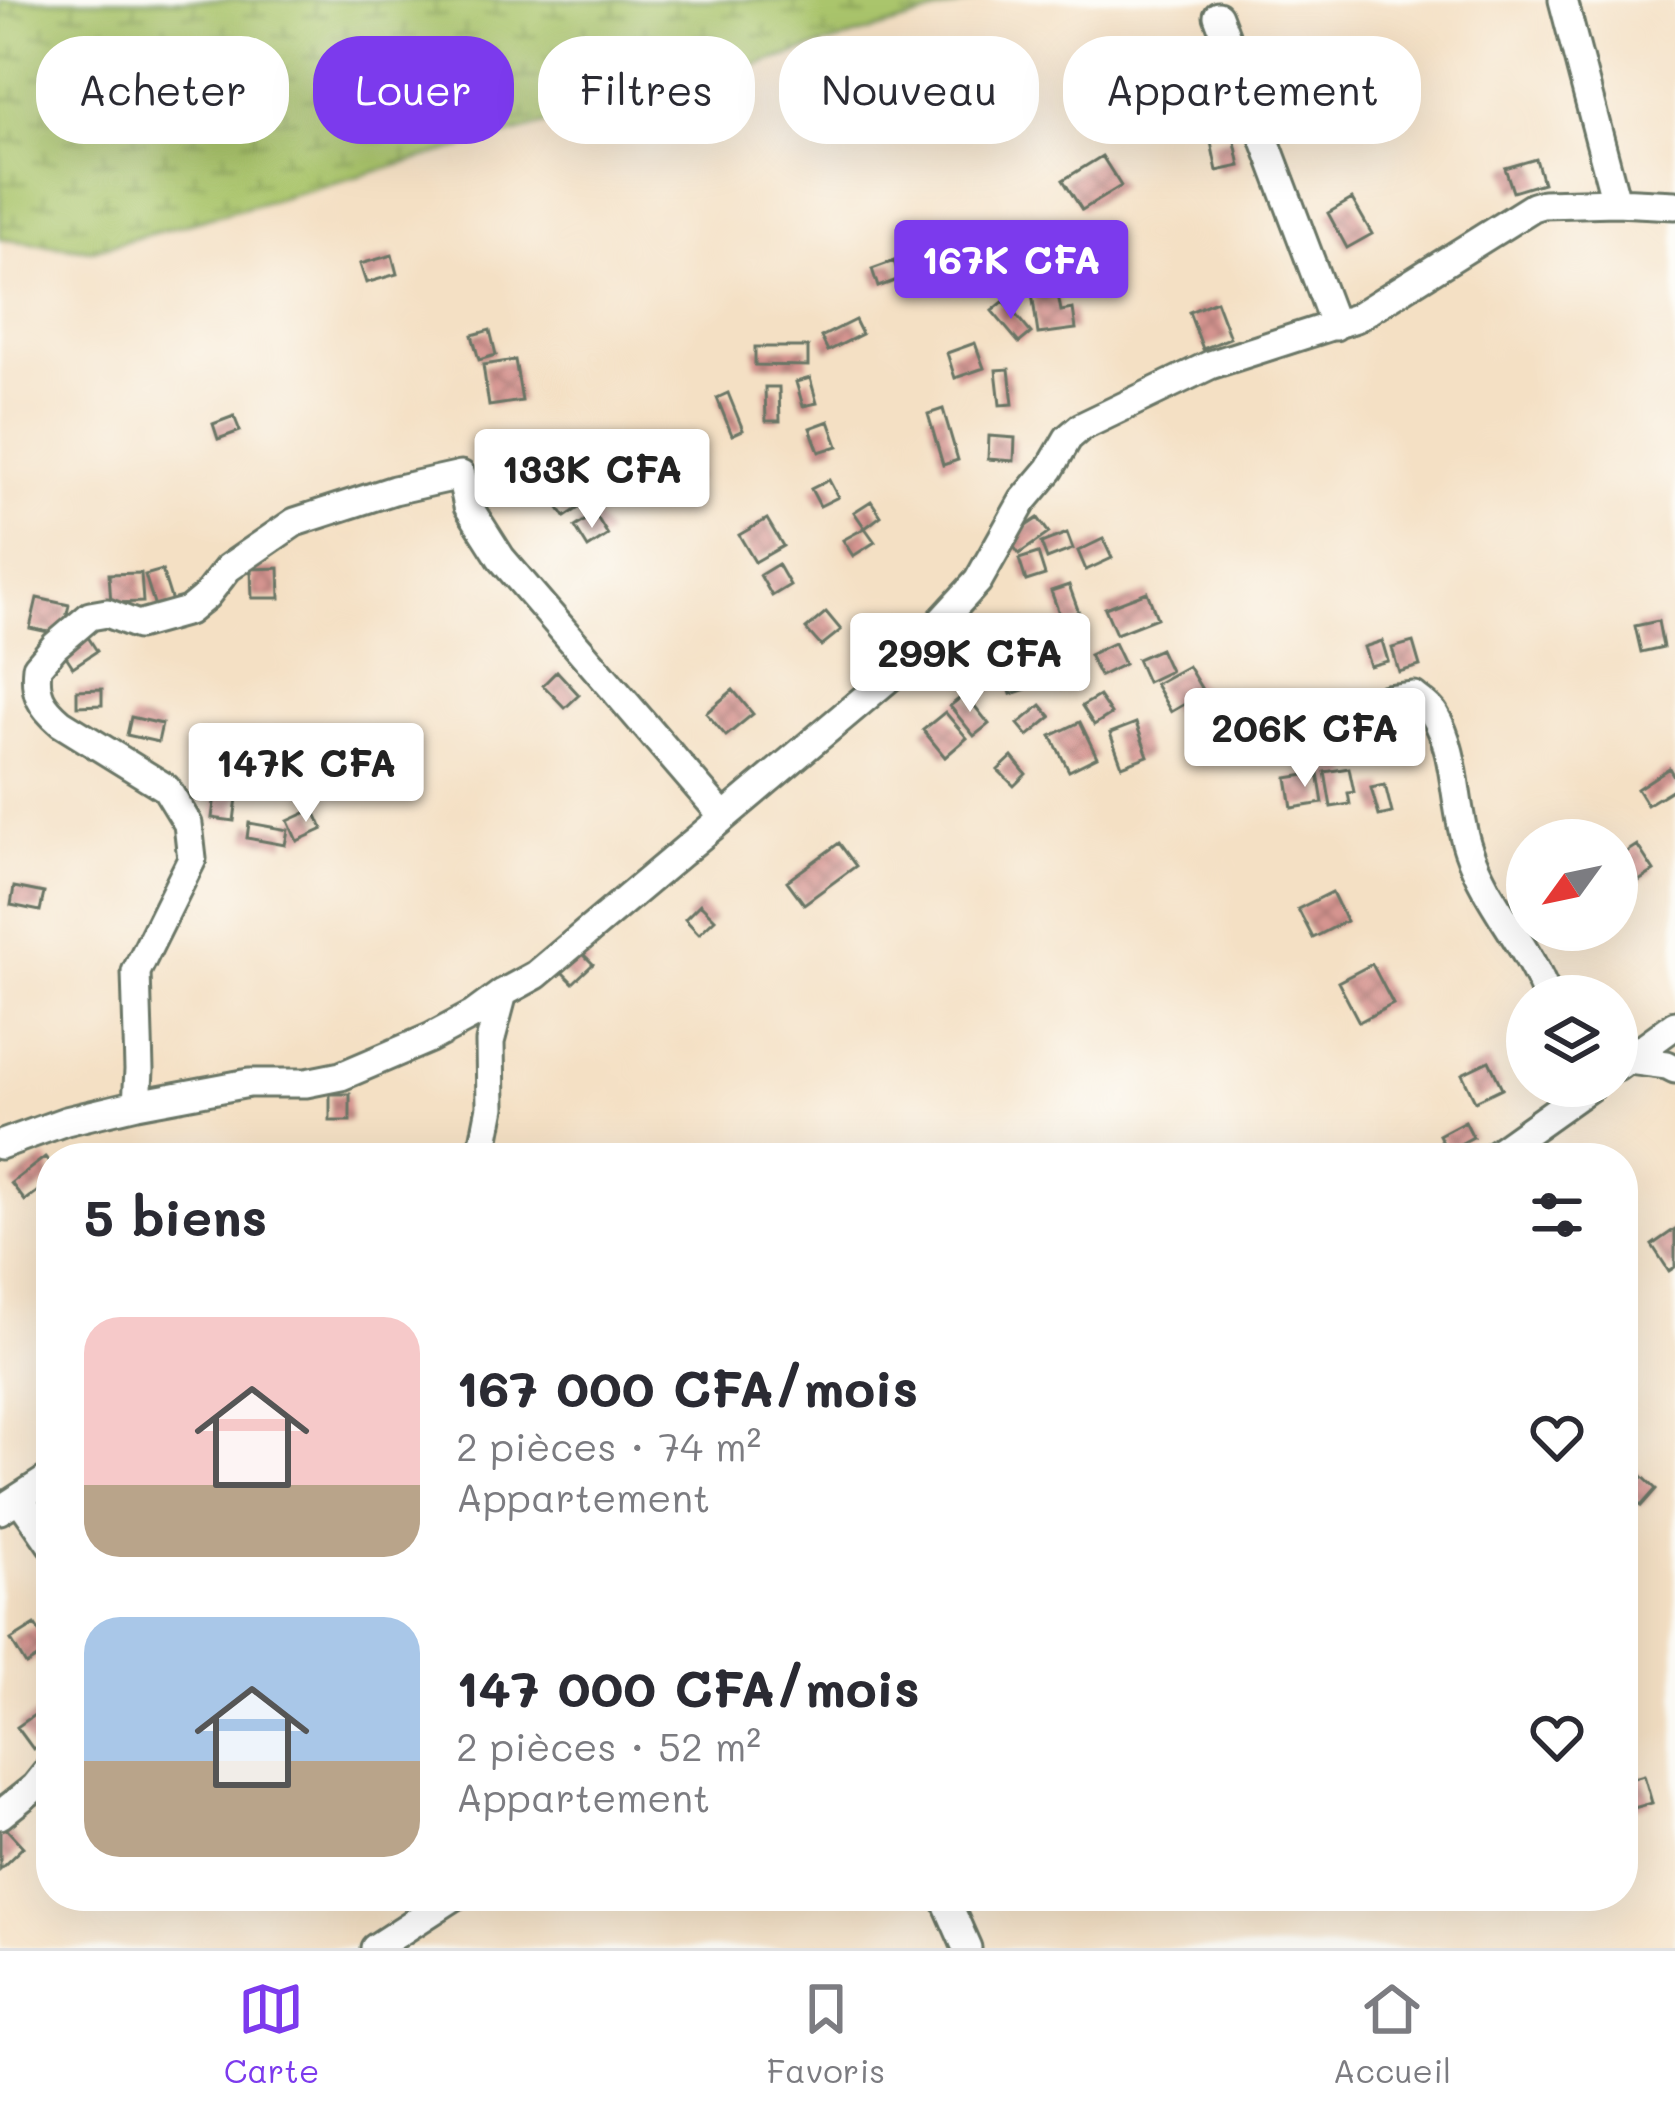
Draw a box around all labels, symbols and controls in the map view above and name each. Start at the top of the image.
chip: Acheter [36,36,289,144]
chip: Louer [313,36,514,144]
chip: Filtres [538,36,755,144]
chip: Nouveau [779,36,1039,144]
chip: Appartement [1063,36,1421,144]
pin: 167K CFA [887,220,1135,322]
text: 167K CFA [921,233,1101,284]
pin: 133K CFA [468,429,716,531]
text: 133K CFA [502,442,683,493]
pin: 299K CFA [846,613,1094,715]
text: 299K CFA [877,626,1063,677]
pin: 206K CFA [1181,688,1429,790]
text: 206K CFA [1211,701,1399,752]
pin: 147K CFA [182,723,430,825]
text: 147K CFA [216,736,396,787]
north arrow [1506,819,1638,951]
map controls [1506,819,1638,1107]
button: layers [1506,975,1638,1107]
text: 5 biens [84,1182,267,1249]
icon: filters [1524,1182,1590,1248]
text: 167 000 CFA/mois [456,1353,918,1420]
icon: home [180,1365,324,1509]
icon: heart [1524,1404,1590,1470]
text: 2 pièces · 74 m² [456,1420,761,1471]
text: Appartement [456,1471,710,1522]
text: 147 000 CFA/mois [456,1653,920,1720]
icon: home [180,1665,324,1809]
icon: heart [1524,1704,1590,1770]
text: 2 pièces · 52 m² [456,1720,761,1771]
text: Appartement [456,1771,710,1822]
tab: Carte [224,1976,319,2091]
tab: Favoris [767,1976,885,2091]
tab: Accueil [1333,1976,1451,2091]

